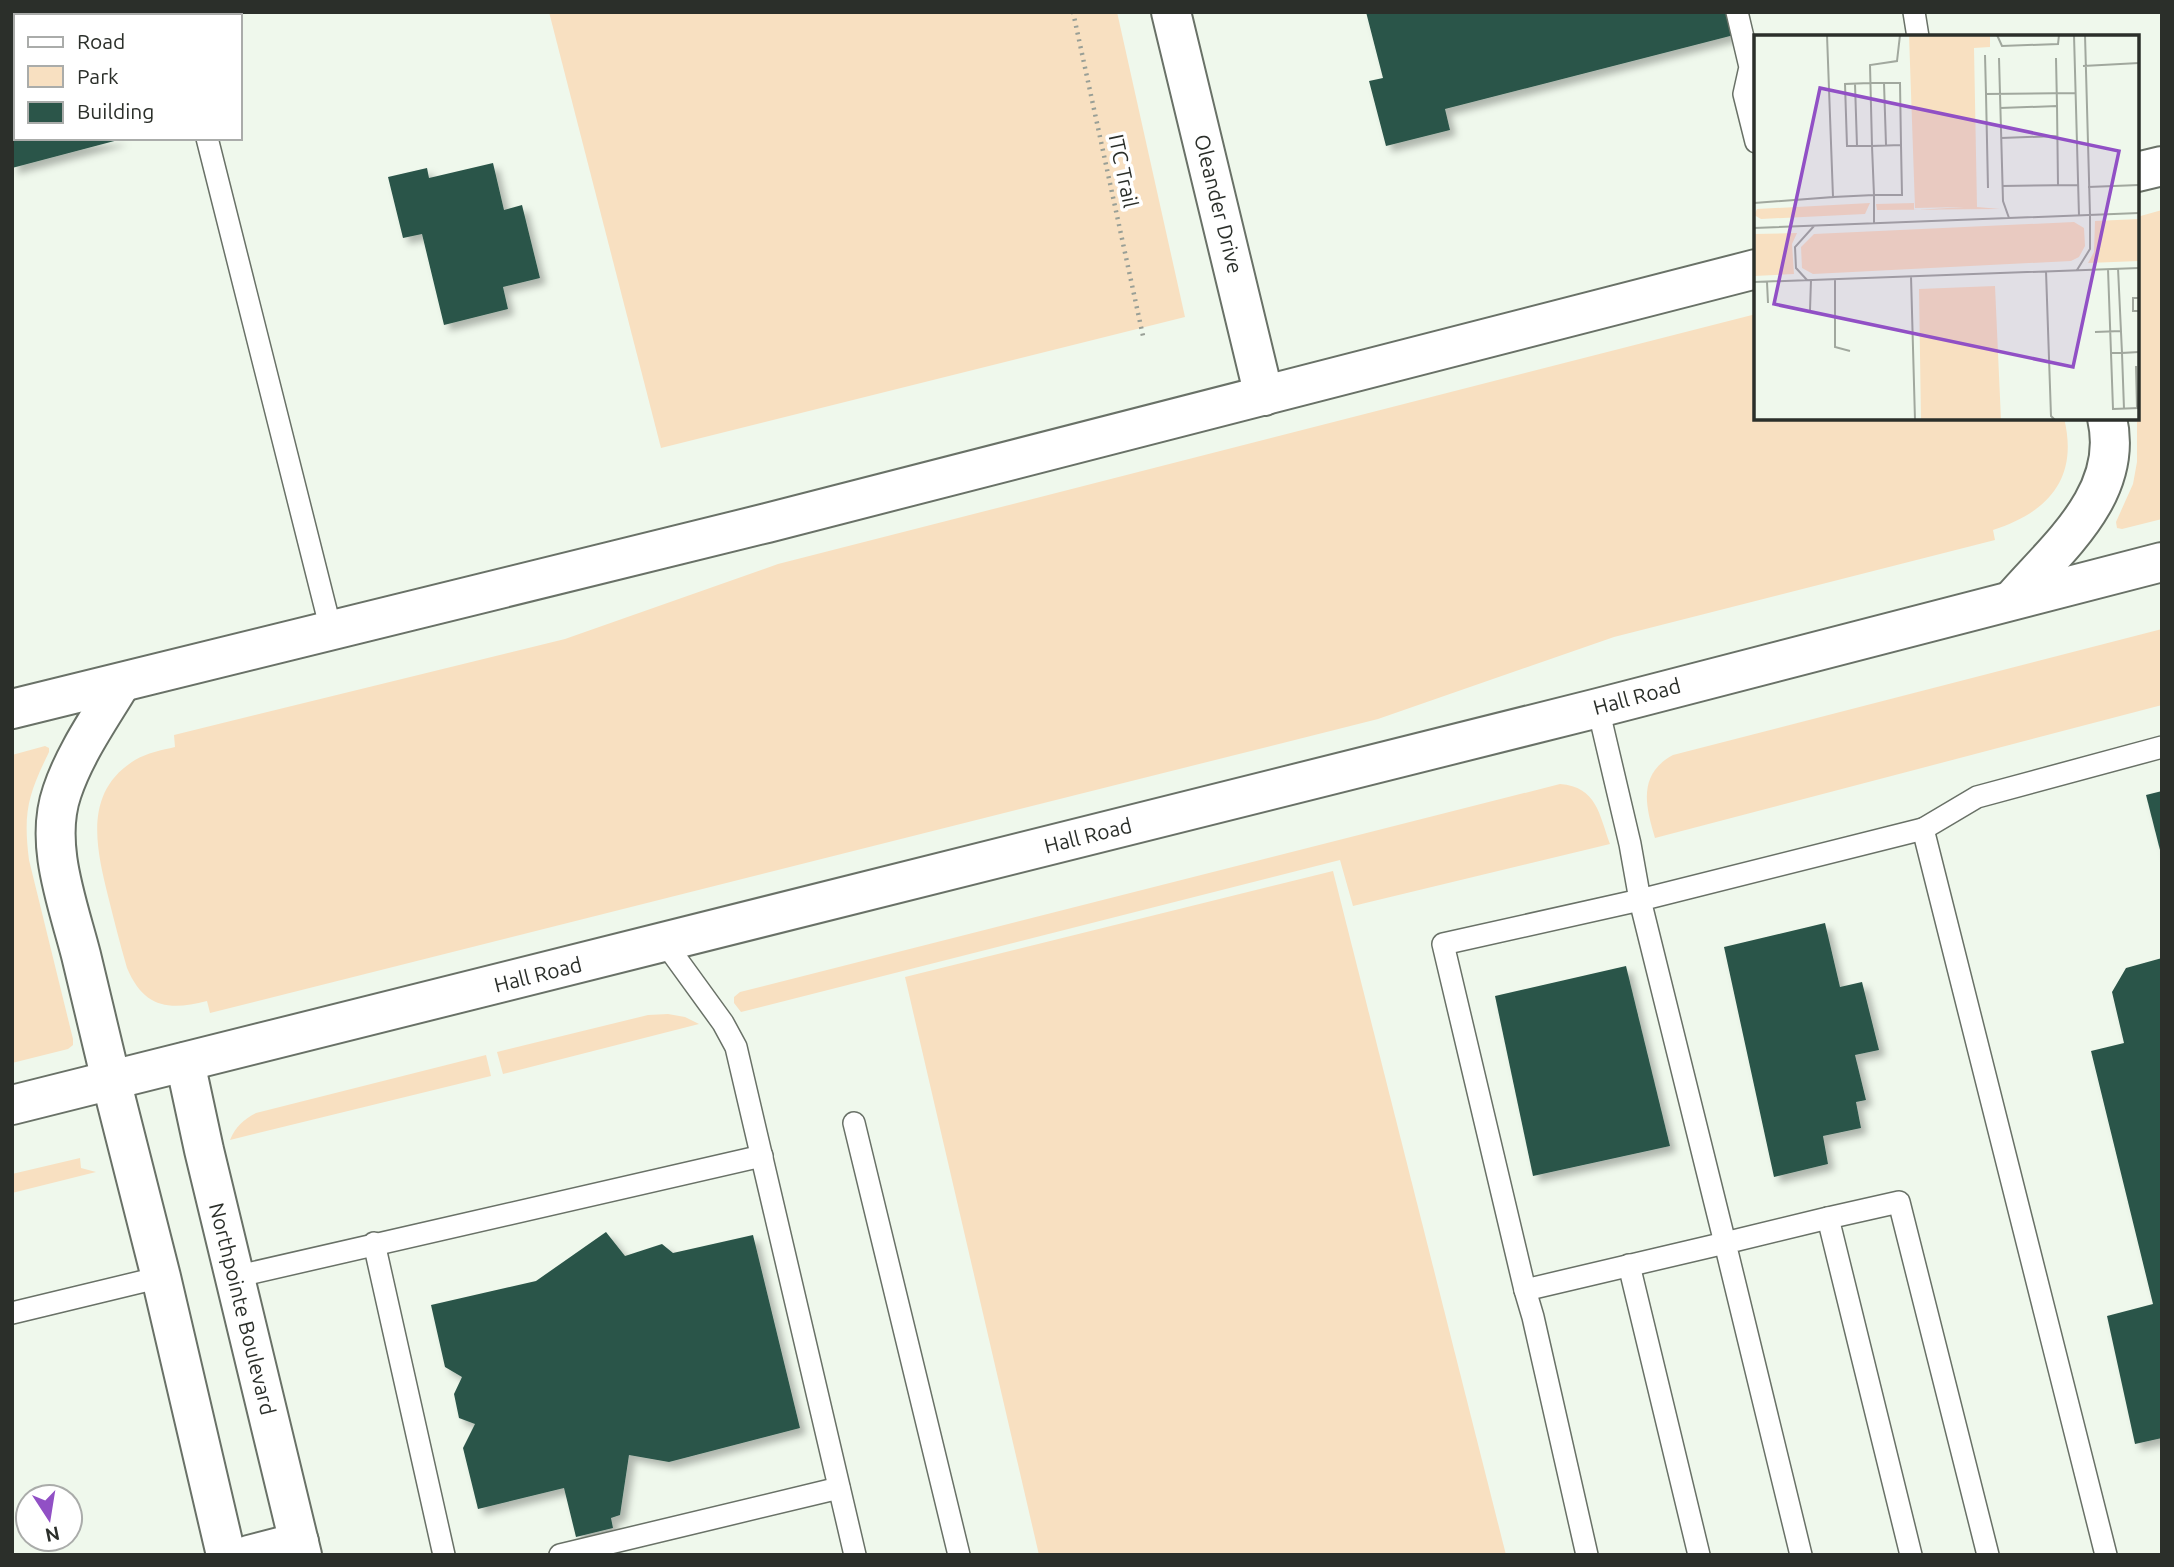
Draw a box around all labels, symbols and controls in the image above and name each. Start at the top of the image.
legend [14,14,242,140]
text: Road [77,29,125,53]
inset map [1754,35,2139,420]
text: Park [77,64,119,88]
text: Building [77,99,154,123]
street label: ITC Trail [1104,132,1143,210]
street label: Oleander Drive [1190,132,1248,276]
street label: Hall Road [1590,673,1683,719]
street label: Hall Road [1041,813,1134,858]
street label: Hall Road [491,952,584,997]
street label: Northpointe Boulevard [205,1200,281,1417]
north arrow [14,1483,84,1553]
text: N [43,1522,62,1547]

